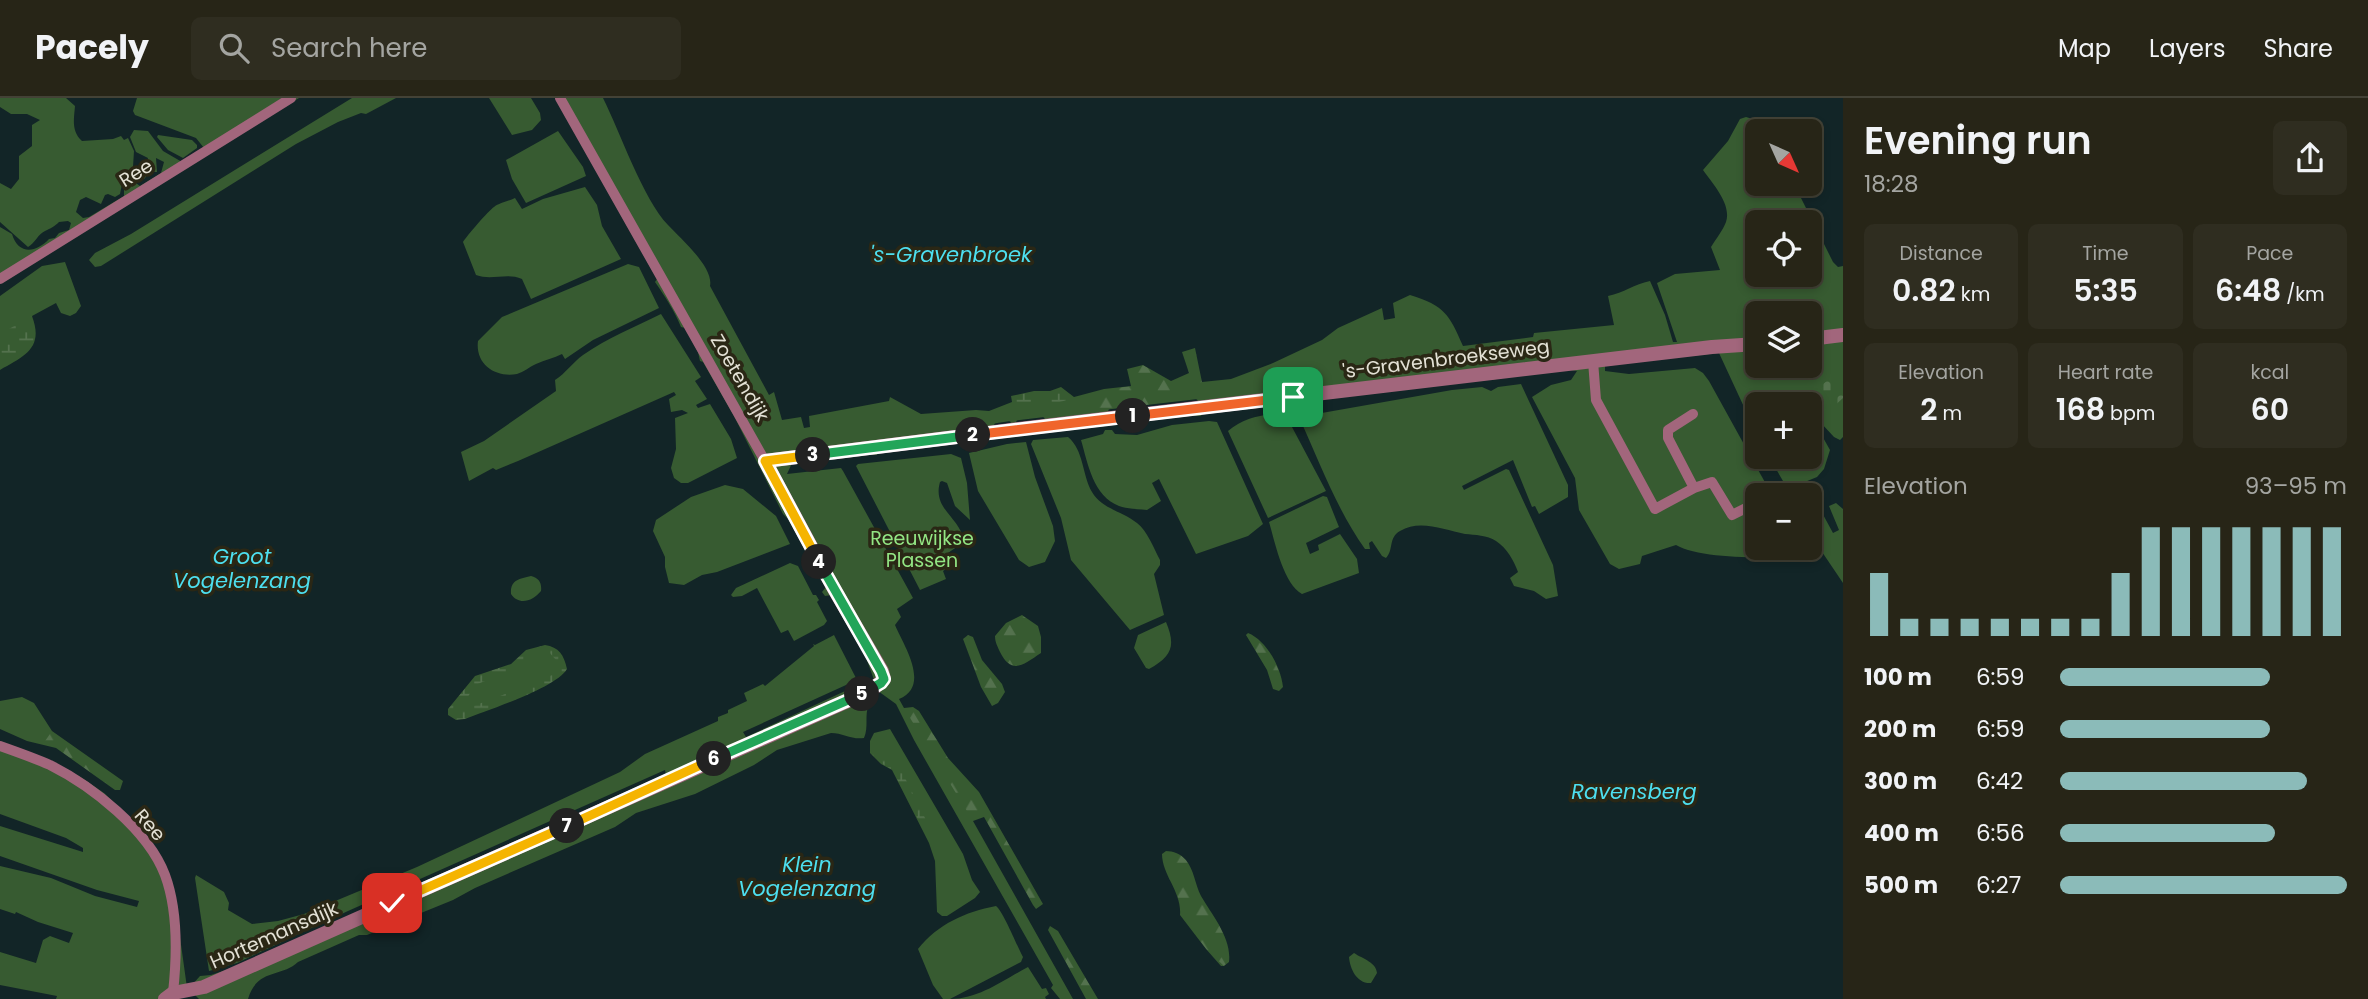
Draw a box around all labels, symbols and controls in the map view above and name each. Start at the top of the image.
search box [191,17,681,80]
text: Pacely [35,24,149,71]
icon: search [215,29,253,67]
text: Search here [271,30,428,66]
text: Map [2058,32,2111,65]
text: Layers [2149,32,2225,65]
text: Share [2263,32,2333,65]
text: Evening run [1864,114,2092,167]
north arrow [1745,119,1822,196]
map controls [1745,119,1822,560]
button: share [2273,121,2347,195]
street label: Ree [114,152,158,194]
text: 18:28 [1864,168,1919,200]
button: locate [1745,210,1822,287]
water label: 's-Gravenbroek [870,240,1033,269]
text: Distance [1900,240,1983,267]
text: Time [2082,240,2129,267]
text: Pace [2246,240,2293,267]
text: 0.82 [1892,269,1956,312]
text: 5:35 [2073,269,2138,312]
text: 6:48 [2215,269,2281,312]
text: km [1956,281,1990,308]
text: /km [2281,281,2325,308]
button: layers [1745,301,1822,378]
street label: Zoetendijk [704,329,776,427]
street label: 's-Gravenbroekseweg [1341,333,1551,385]
text: Elevation [1898,359,1984,386]
text: Heart rate [2058,359,2153,386]
text: kcal [2250,359,2289,386]
pin [1263,367,1323,427]
icon: arrive [1274,378,1312,416]
text: 2 [1920,388,1937,431]
text: 168 [2056,388,2105,431]
text: 60 [2251,388,2289,431]
button: + [1745,392,1822,469]
pin: 1 [1116,398,1150,434]
text: m [1937,400,1962,427]
text: bpm [2105,400,2155,427]
text: 1 [1129,402,1136,429]
pin: 2 [956,418,990,452]
text: 2 [967,421,978,448]
pin: 3 [796,438,830,472]
text: 3 [807,441,818,468]
text: Elevation [1864,470,1968,502]
text: 93–95 m [2245,470,2347,502]
button: − [1745,483,1822,560]
park label: Reeuwijkse Plassen [870,525,974,574]
water label: Groot Vogelenzang [173,542,311,595]
pin: 4 [802,545,836,580]
text: 4 [812,548,825,575]
text: 100 m [1864,661,1932,693]
text: 6:59 [1976,661,2024,693]
pin: 5 [844,676,880,712]
text: 5 [855,680,868,707]
text: 200 m [1864,713,1936,745]
text: 6:59 [1976,713,2024,745]
pin: 6 [696,742,732,776]
text: 6 [707,745,720,772]
text: 300 m [1864,765,1937,797]
text: 6:42 [1976,765,2023,797]
water label: Ravensberg [1571,777,1697,806]
street label: Ree [128,803,172,847]
pin: 7 [550,808,584,844]
text: 7 [561,812,572,839]
text: 400 m [1864,817,1939,849]
text: 6:56 [1976,817,2025,849]
water label: Klein Vogelenzang [738,850,876,903]
text: 500 m [1864,869,1938,901]
text: 6:27 [1976,869,2021,901]
pin [362,873,422,933]
icon: check [373,884,411,922]
street label: Hortemansdijk [206,895,343,975]

